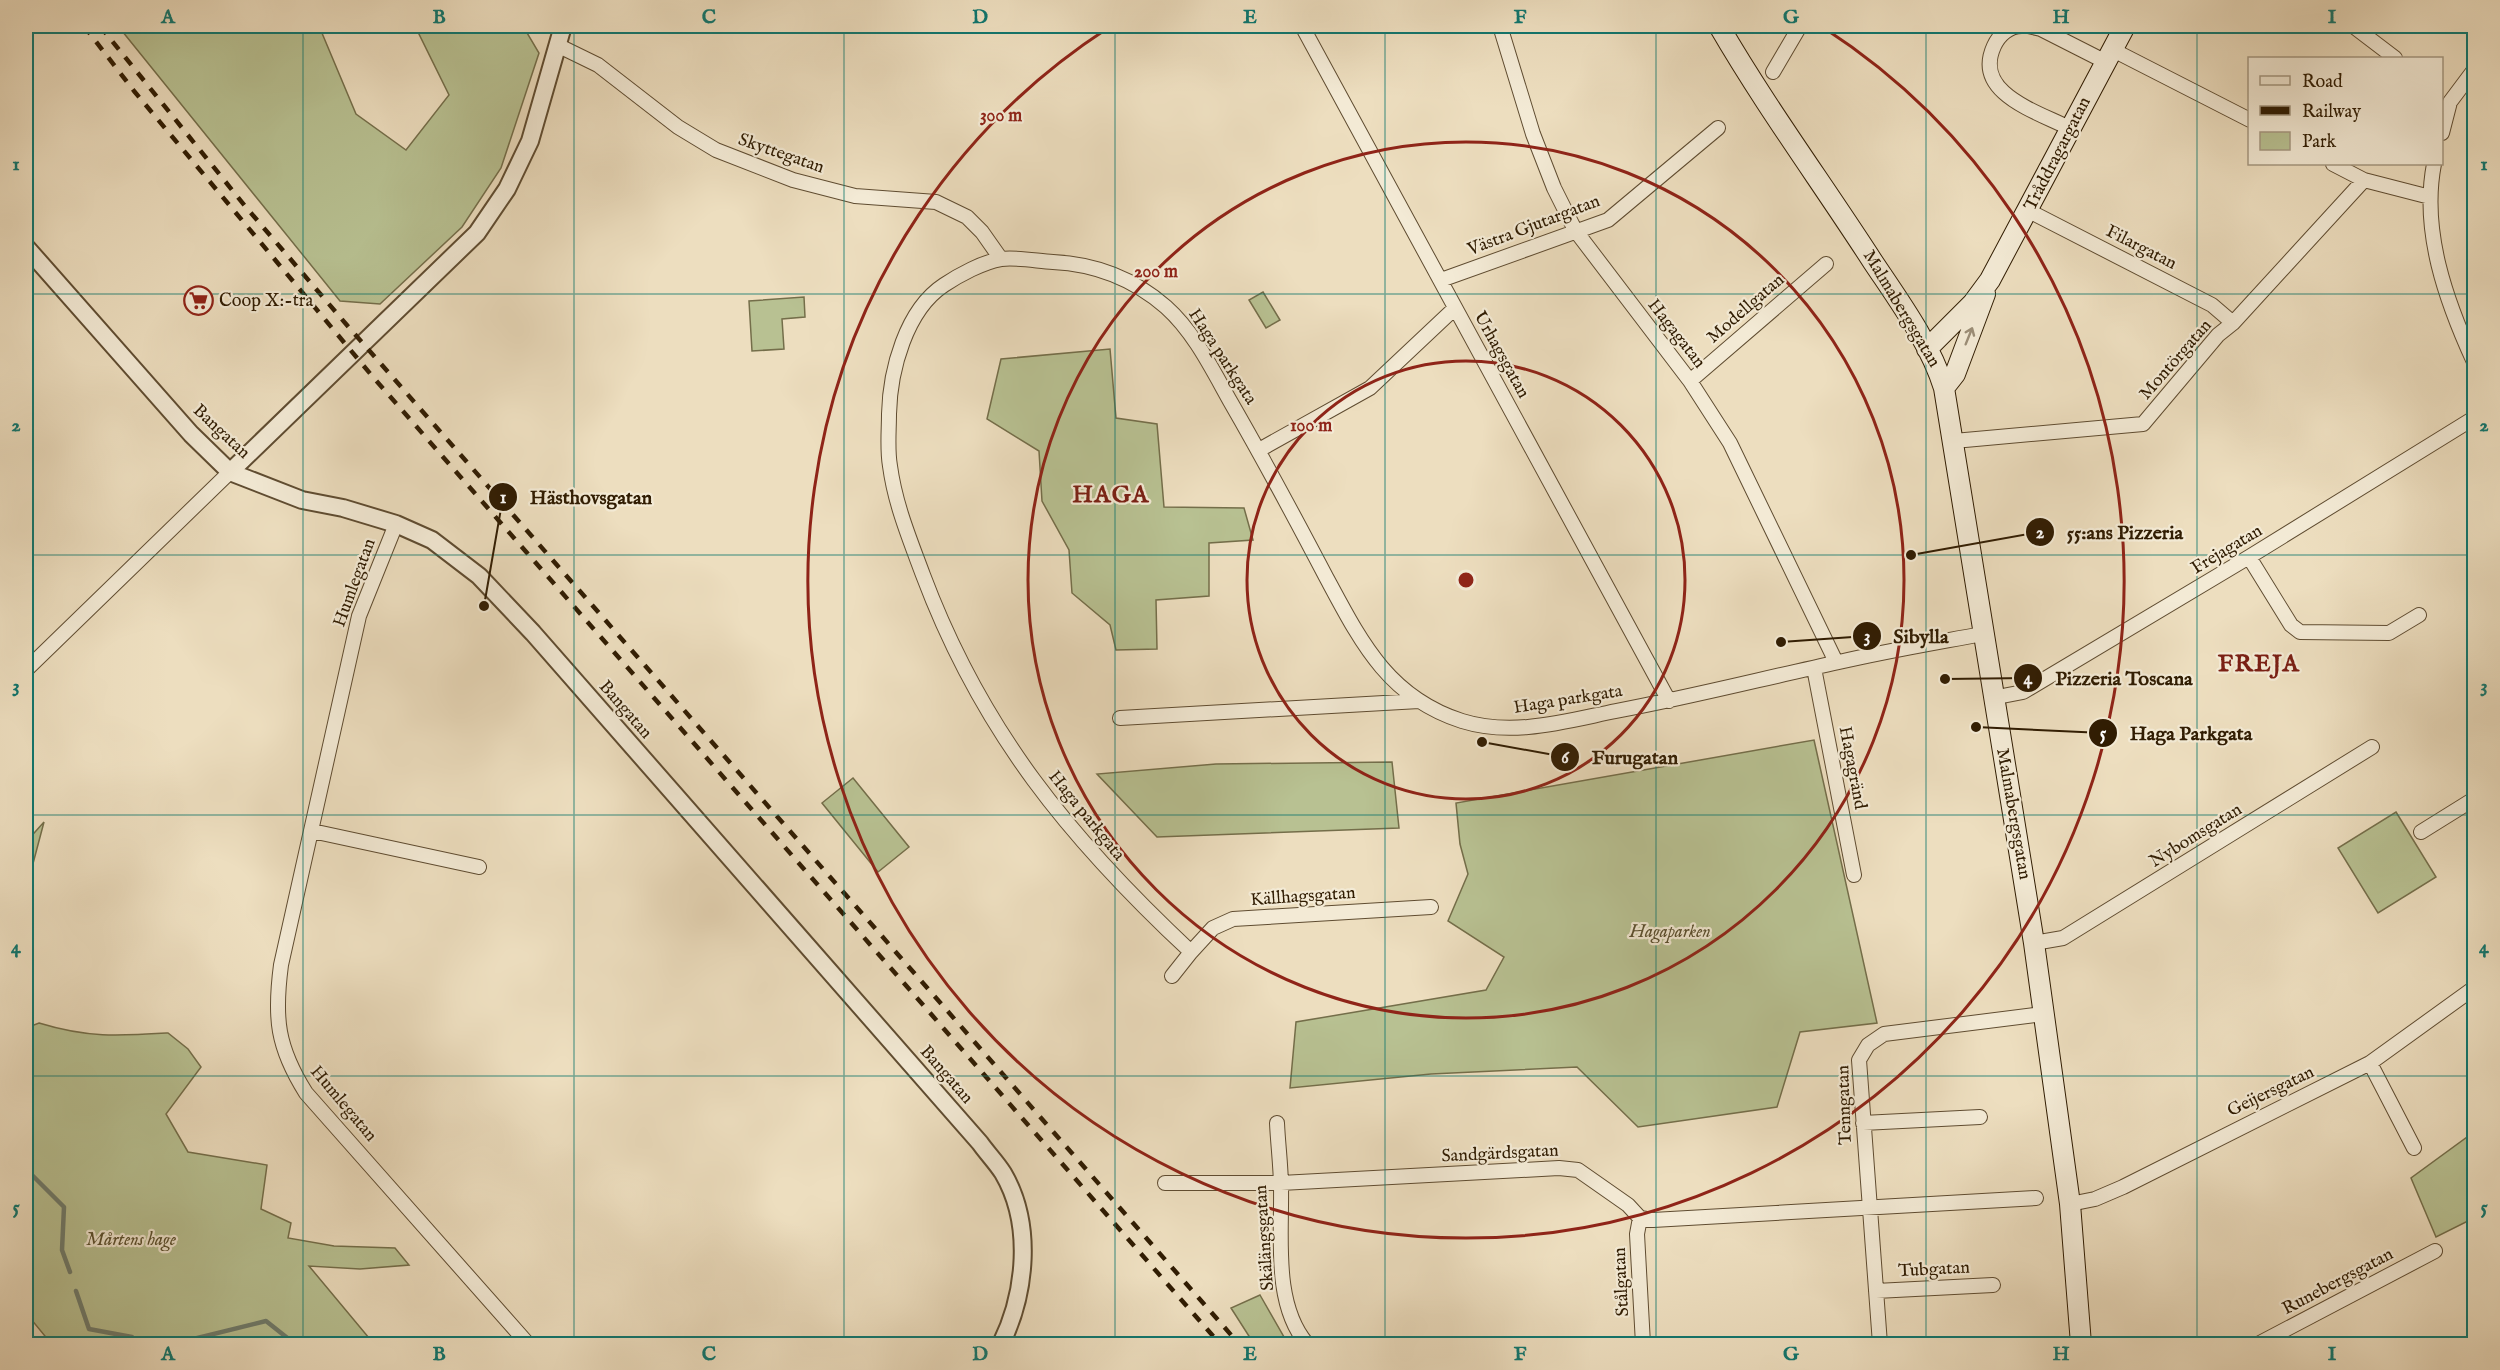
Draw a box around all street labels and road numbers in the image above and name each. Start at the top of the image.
street label: Tråddragargatan [2019,93,2097,215]
street label: Skyttegatan [735,129,827,180]
street label: Västra Gjutargatan [1464,190,1604,262]
street label: Filargatan [2102,220,2181,276]
street label: Malmabergsgatan [1857,246,1945,372]
street label: Modellgatan [1703,269,1790,349]
street label: Hagagatan [1642,295,1711,374]
street label: Haga parkgata [1182,305,1262,410]
street label: Urhagsgatan [1468,307,1534,403]
street label: Montörgatan [2135,315,2218,405]
street label: Bangatan [187,400,255,465]
street label: Frejagatan [2187,520,2267,580]
street label: Humlegatan [328,535,382,630]
street label: Bangatan [593,676,657,744]
street label: Haga parkgata [1512,680,1624,720]
street label: Hagagränd [1833,725,1871,812]
street label: Malmabergsgatan [1990,747,2036,882]
street label: Haga parkgata [1042,766,1130,866]
street label: Nybomsgatan [2145,798,2247,874]
street label: Källhagsgatan [1250,882,1357,912]
street label: Bangatan [914,1041,978,1109]
street label: Humlegatan [304,1061,382,1147]
street label: Geijersgatan [2224,1061,2319,1123]
street label: Tenngatan [1832,1064,1858,1145]
street label: Sandgärdsgatan [1441,1139,1560,1169]
street label: Skälängsgatan [1250,1184,1280,1292]
street label: Runebergsgatan [2279,1243,2398,1321]
street label: Stålgatan [1609,1246,1635,1317]
street label: Tubgatan [1898,1257,1971,1283]

